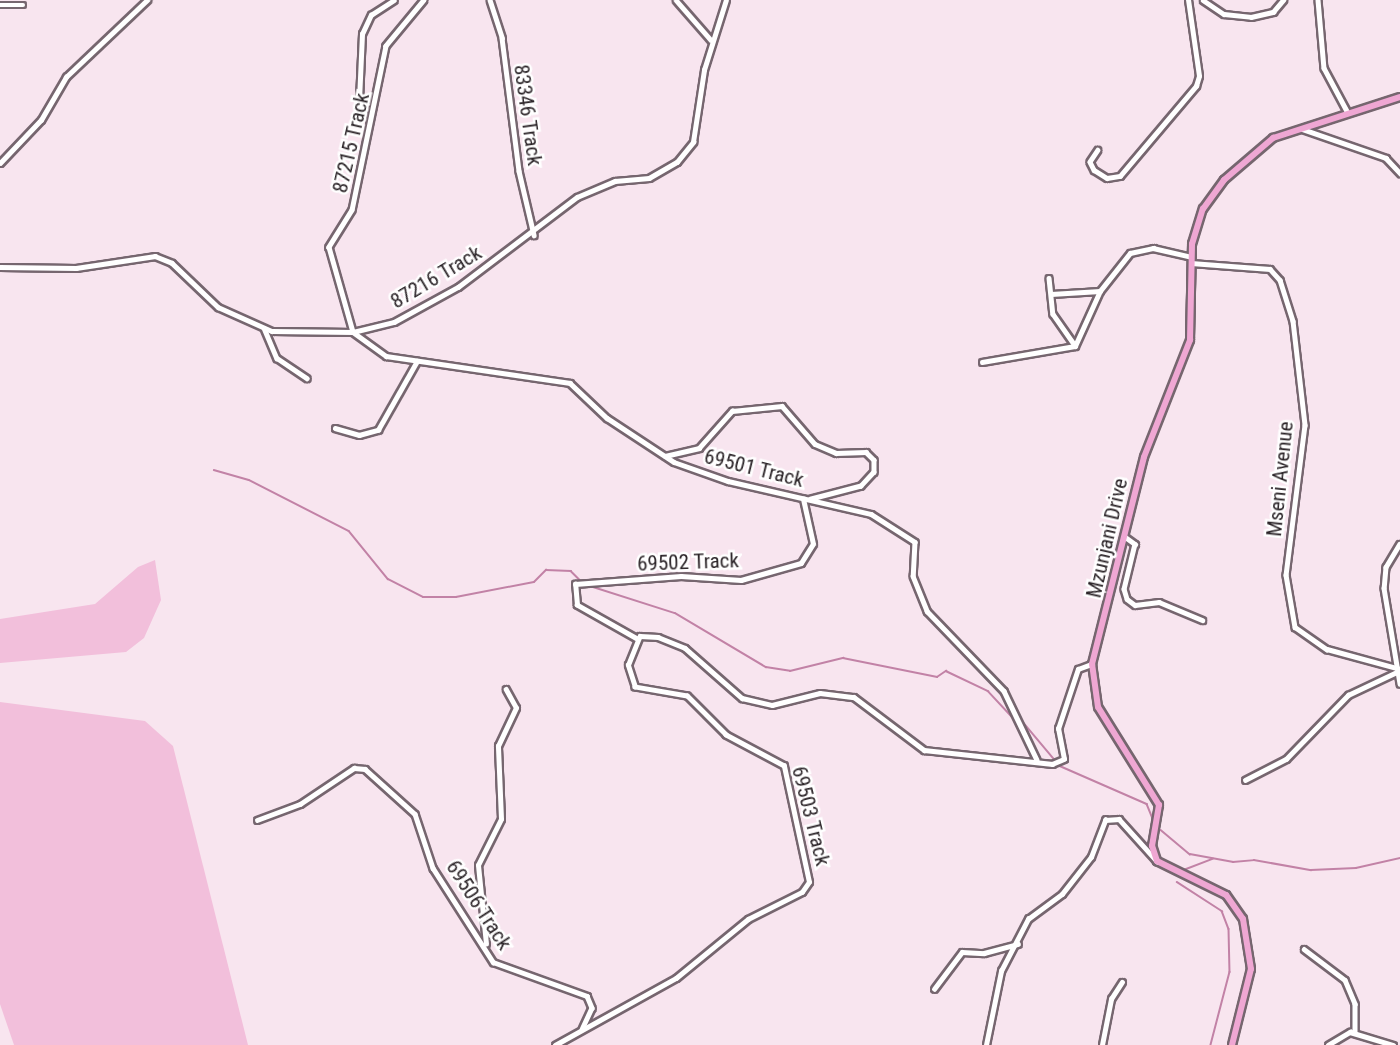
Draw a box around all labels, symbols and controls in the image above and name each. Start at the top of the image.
street label: 83346 Track [508,63,548,167]
street label: 87215 Track [327,90,375,196]
street label: 87216 Track [386,240,486,314]
street label: Mseni Avenue [1261,420,1299,538]
street label: 69501 Track [701,443,807,493]
street label: Mzunjani Drive [1081,476,1133,600]
street label: 69502 Track [637,548,739,576]
street label: 69503 Track [786,763,836,869]
street label: 69506 Track [441,855,517,955]

